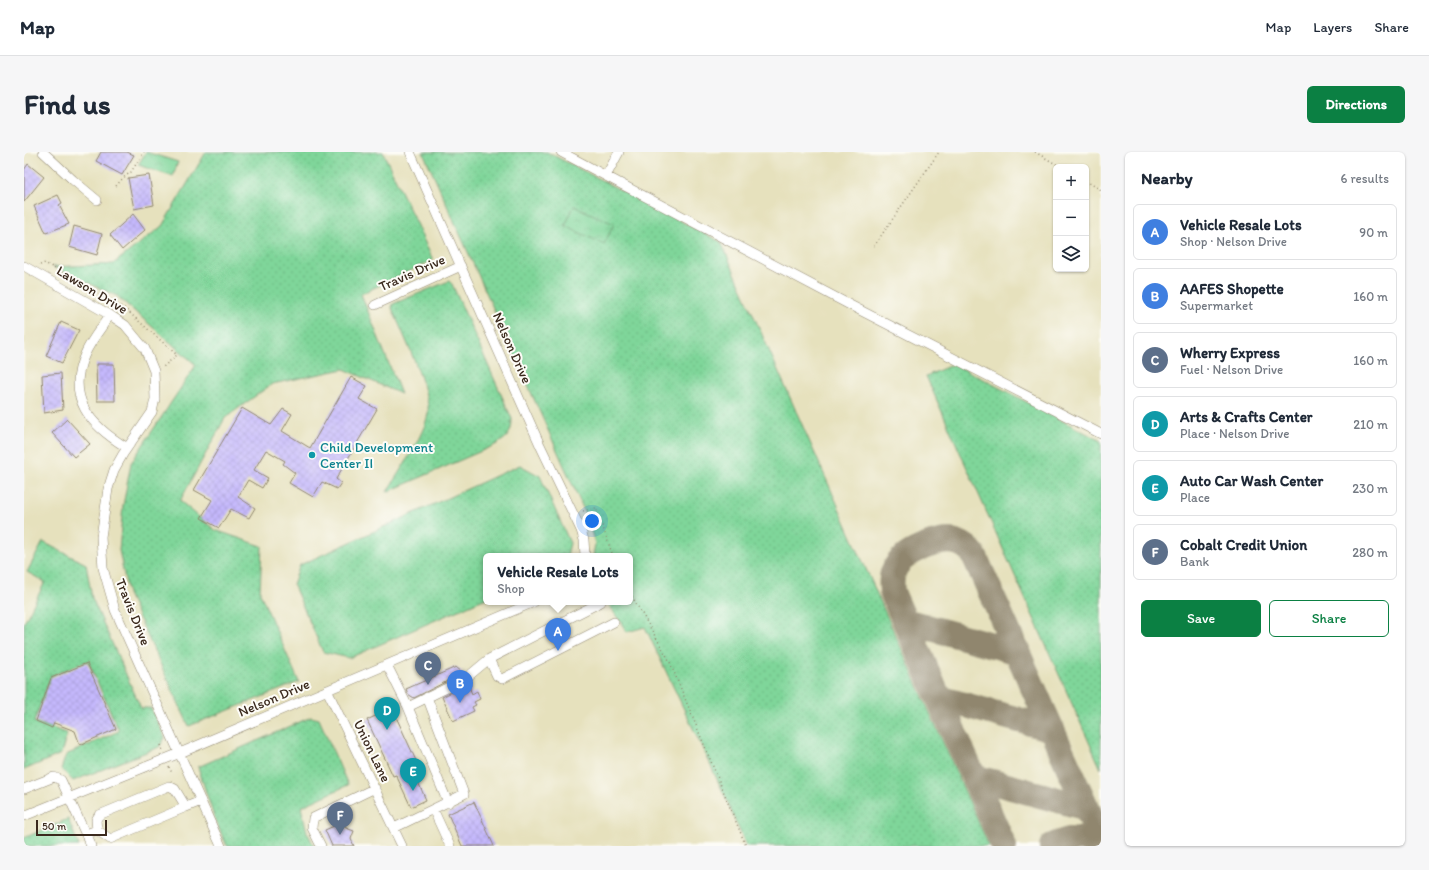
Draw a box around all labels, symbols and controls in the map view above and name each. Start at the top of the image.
text: Map [20,16,55,39]
text: Map [1266,19,1291,36]
text: Layers [1313,19,1352,36]
text: Share [1374,19,1409,36]
button: Directions [1307,86,1405,123]
text: Find us [24,87,111,121]
map controls [1053,164,1089,272]
button: + [1053,164,1089,200]
text: Nearby [1141,168,1193,188]
text: 6 results [1341,171,1389,186]
button: − [1053,200,1089,236]
text: Vehicle Resale Lots [1180,216,1302,234]
text: A [1151,225,1159,240]
text: 90 m [1359,225,1388,240]
text: Shop · Nelson Drive [1180,234,1287,249]
button: layers [1053,236,1089,272]
street label: Travis Drive [376,251,448,295]
street label: Lawson Drive [53,262,131,318]
text: AAFES Shopette [1180,280,1284,298]
text: B [1151,289,1159,304]
text: 160 m [1353,289,1388,304]
text: Supermarket [1180,298,1253,313]
street label: Nelson Drive [489,310,535,386]
text: Wherry Express [1180,344,1280,362]
text: C [1151,353,1159,368]
text: 160 m [1353,353,1388,368]
text: Fuel · Nelson Drive [1180,362,1283,377]
text: Arts & Crafts Center [1180,408,1313,426]
text: D [1151,417,1159,432]
text: 210 m [1353,417,1388,432]
text: Place · Nelson Drive [1180,426,1290,441]
place label: Child Development Center II [320,439,433,472]
marker: Child Development Center II [307,450,317,460]
text: Auto Car Wash Center [1180,472,1323,490]
text: E [1151,481,1159,496]
text: 230 m [1352,481,1388,496]
text: Place [1180,490,1210,505]
your location [582,511,602,531]
text: Cobalt Credit Union [1180,536,1307,554]
text: F [1152,545,1158,560]
text: 280 m [1352,545,1388,560]
popup [483,553,633,605]
text: Bank [1180,554,1209,569]
text: Vehicle Resale Lots [497,563,619,581]
street label: Travis Drive [112,576,154,648]
text: Shop [497,581,525,596]
button: Save [1141,600,1261,637]
button: Share [1269,600,1389,637]
pin: A [545,618,571,651]
pin: C [415,652,441,685]
pin: B [447,670,473,703]
street label: Nelson Drive [236,675,313,721]
pin: D [374,697,400,730]
street label: Union Lane [350,717,395,785]
pin: E [400,758,426,791]
pin: F [327,802,353,835]
scale bar [36,818,107,837]
text: 50 m [42,820,66,833]

